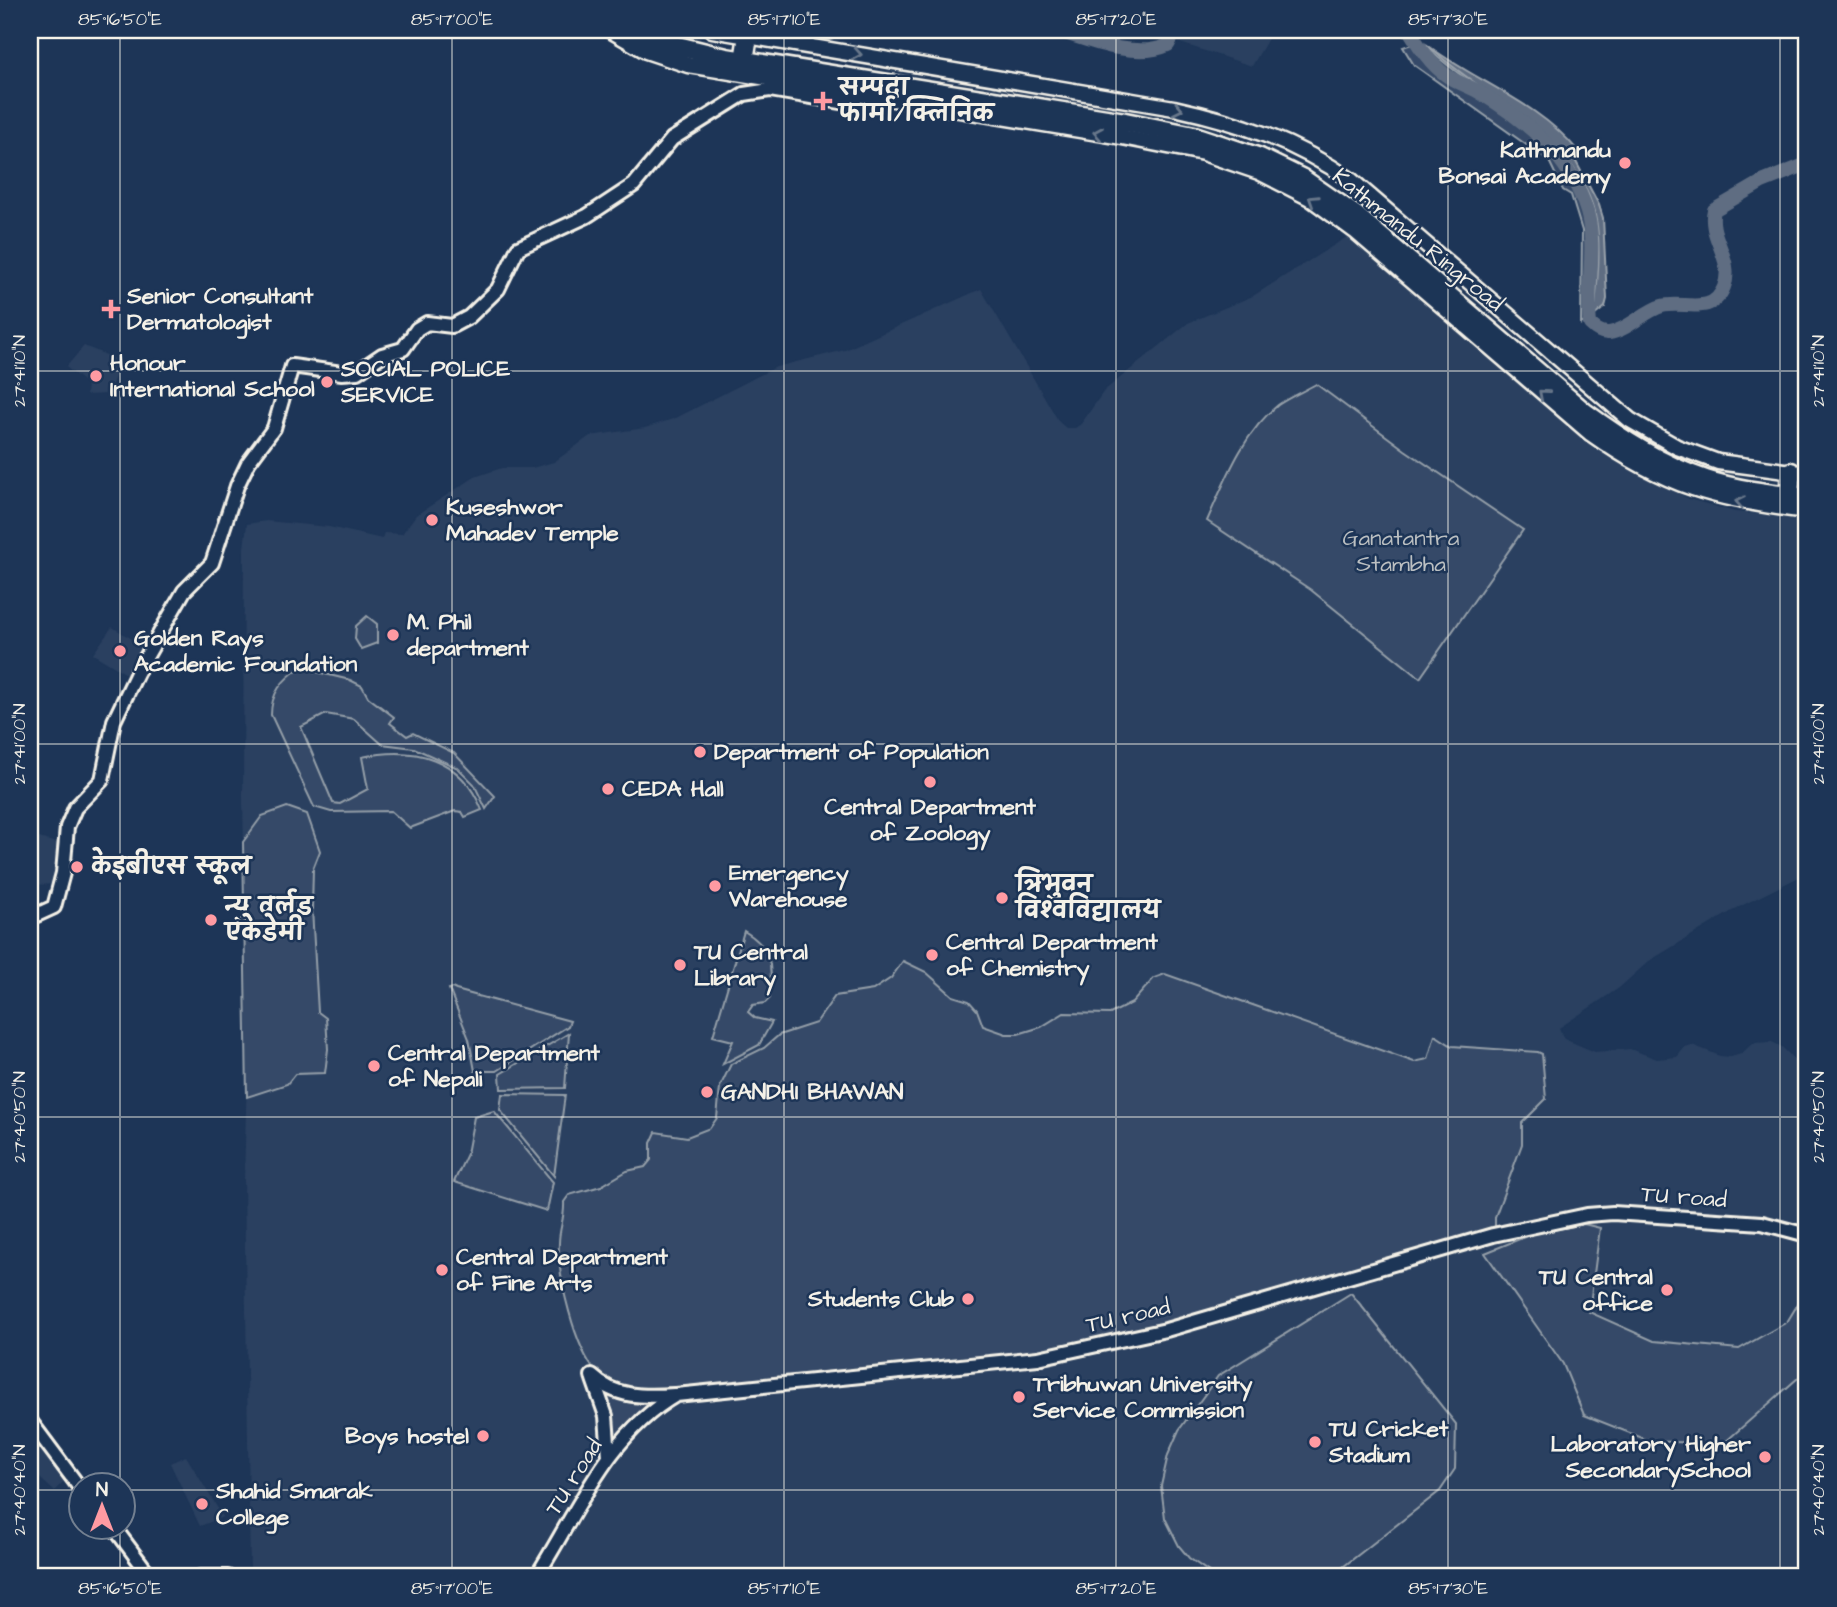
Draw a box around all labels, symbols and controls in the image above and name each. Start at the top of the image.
text: 85°16'50"E [78,7,162,32]
text: 85°17'00"E [411,7,493,32]
text: 85°17'10"E [747,7,821,32]
text: 85°17'20"E [1075,7,1157,32]
text: 85°17'30"E [1408,7,1488,32]
one-way arrow [851,46,863,61]
place label: सम्पदा फार्मा/क्लिनिक [837,72,996,130]
marker: सम्पदा फार्मा/क्लिनिक [813,91,833,111]
one-way arrow [1172,100,1184,115]
one-way arrow [1092,126,1103,141]
place label: Kathmandu Bonsai Academy [1439,134,1611,194]
marker: Kathmandu Bonsai Academy [1617,155,1633,171]
street label: Kathmandu Ringroad [1325,161,1511,320]
one-way arrow [1308,196,1321,209]
place label: Senior Consultant Dermatologist [126,280,314,339]
marker: Senior Consultant Dermatologist [101,299,121,319]
text: 27°41'10"N [7,335,32,407]
text: 27°41'10"N [1806,335,1831,407]
place label: Honour International School [110,347,315,405]
place label: SOCIAL POLICE SERVICE [340,353,511,411]
marker: Honour International School [88,368,104,384]
marker: SOCIAL POLICE SERVICE [319,374,335,390]
one-way arrow [1539,389,1551,402]
place label: Kuseshwor Mahadev Temple [446,491,619,549]
one-way arrow [1734,495,1746,510]
marker: Kuseshwor Mahadev Temple [424,512,440,528]
park label: Ganatantra Stambha [1342,522,1460,580]
place label: M. Phil department [406,606,530,664]
place label: Golden Rays Academic Foundation [134,622,358,680]
marker: M. Phil department [385,627,401,643]
marker: Golden Rays Academic Foundation [112,643,128,659]
text: 27°41'00"N [7,703,32,785]
text: 27°41'00"N [1806,703,1831,785]
place label: Department of Population [714,736,989,768]
marker: Department of Population [692,744,708,760]
place label: CEDA Hall [622,773,724,805]
marker: Central Department of Zoology [922,774,938,790]
marker: CEDA Hall [600,781,616,797]
place label: Central Department of Zoology [824,791,1037,851]
place label: केइबीएस स्कूल [91,846,254,885]
place label: Emergency Warehouse [728,857,849,915]
marker: केइबीएस स्कूल [69,859,85,875]
place label: त्रिभुवन विश्वविद्यालय [1014,866,1162,927]
marker: Emergency Warehouse [707,878,723,894]
place label: न्यु वर्लड एकेडेमी [223,888,315,949]
marker: त्रिभुवन विश्वविद्यालय [994,890,1010,906]
marker: न्यु वर्लड एकेडेमी [203,912,219,928]
place label: Central Department of Chemistry [946,926,1158,986]
place label: TU Central Library [693,936,808,996]
marker: Central Department of Chemistry [924,947,940,963]
marker: TU Central Library [672,957,688,973]
place label: Central Department of Nepali [388,1037,600,1095]
marker: Central Department of Nepali [366,1058,382,1074]
text: 27°40'50"N [7,1071,32,1163]
text: 27°40'50"N [1806,1071,1831,1163]
place label: GANDHI BHAWAN [721,1076,904,1108]
marker: GANDHI BHAWAN [699,1084,715,1100]
street label: TU road [1640,1178,1728,1216]
place label: Central Department of Fine Arts [456,1241,668,1299]
place label: TU Central office [1538,1261,1654,1319]
marker: Central Department of Fine Arts [434,1262,450,1278]
marker: TU Central office [1659,1282,1675,1298]
place label: Students Club [807,1283,954,1315]
marker: Students Club [960,1291,976,1307]
street label: TU road [1083,1291,1173,1341]
place label: Tribhuwan University Service Commission [1032,1368,1253,1426]
marker: Tribhuwan University Service Commission [1011,1389,1027,1405]
place label: TU Cricket Stadium [1328,1413,1449,1471]
place label: Boys hostel [345,1420,469,1454]
marker: Boys hostel [475,1428,491,1444]
place label: Laboratory Higher SecondarySchool [1551,1428,1751,1488]
street label: TU road [538,1432,610,1522]
marker: TU Cricket Stadium [1307,1434,1323,1450]
text: 27°40'40"N [7,1444,32,1536]
text: 27°40'40"N [1806,1444,1831,1536]
marker: Laboratory Higher SecondarySchool [1757,1449,1773,1465]
north arrow [66,1470,136,1540]
place label: Shahid Smarak College [215,1475,374,1534]
text: N [96,1477,108,1504]
marker: Shahid Smarak College [194,1496,210,1512]
text: 85°16'50"E [78,1576,162,1601]
text: 85°17'00"E [411,1576,493,1601]
text: 85°17'10"E [747,1576,821,1601]
text: 85°17'20"E [1075,1576,1157,1601]
text: 85°17'30"E [1408,1576,1488,1601]

